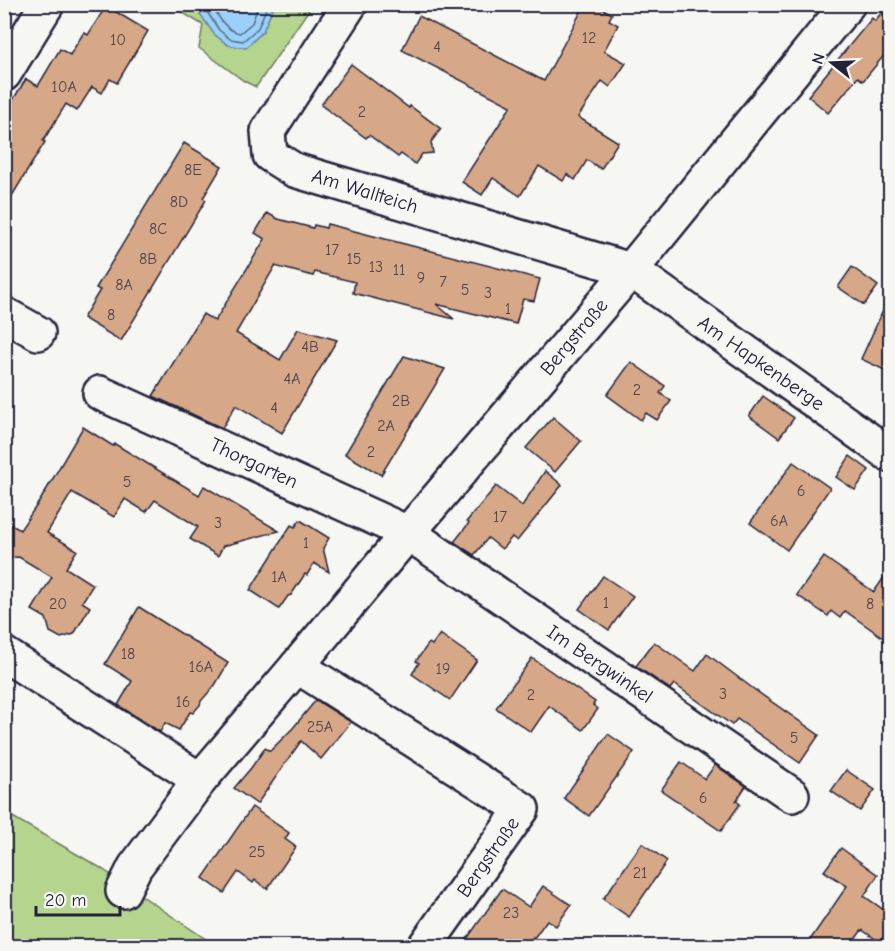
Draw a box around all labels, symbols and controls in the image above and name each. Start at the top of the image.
house number: 12 [582,29,596,47]
house number: 10 [110,31,126,49]
north arrow [802,33,862,93]
house number: 4 [433,38,441,56]
text: N [809,51,829,66]
house number: 10A [51,78,77,96]
house number: 2 [358,103,366,121]
house number: 8E [184,161,202,179]
street label: Am Wallteich [309,164,421,218]
house number: 8D [170,193,188,211]
house number: 8C [149,220,167,238]
house number: 17 [325,241,339,259]
house number: 8B [139,250,157,268]
house number: 15 [346,250,362,268]
house number: 13 [369,258,383,276]
house number: 11 [393,261,405,279]
house number: 9 [417,269,425,287]
house number: 7 [439,273,447,291]
house number: 8A [115,276,133,294]
house number: 5 [461,281,469,299]
house number: 3 [484,284,492,302]
street label: Bergstraße [535,294,613,380]
house number: 1 [505,300,511,318]
house number: 8 [107,306,115,324]
street label: Am Hapkenberge [693,311,829,415]
house number: 4B [301,338,319,356]
house number: 4A [283,370,301,388]
house number: 2 [633,381,641,399]
house number: 2B [392,392,410,410]
house number: 4 [270,399,278,417]
house number: 2A [377,417,395,435]
street label: Thorgarten [206,433,302,493]
house number: 2 [367,443,375,461]
house number: 5 [123,473,131,491]
house number: 6 [797,482,805,500]
house number: 17 [493,508,507,526]
house number: 6A [770,512,788,530]
house number: 3 [214,514,222,532]
house number: 1 [303,534,309,552]
house number: 1A [271,568,287,586]
house number: 1 [603,594,609,612]
house number: 20 [49,595,67,613]
house number: 8 [866,595,874,613]
street label: Im Bergwinkel [543,620,657,708]
house number: 18 [121,645,135,663]
house number: 16A [189,658,213,676]
house number: 19 [436,660,450,678]
house number: 3 [719,685,727,703]
house number: 2 [527,686,535,704]
house number: 16 [175,693,191,711]
house number: 25A [307,718,333,736]
house number: 5 [790,729,798,747]
house number: 6 [699,789,707,807]
street label: Bergstraße [452,812,524,902]
house number: 25 [248,843,266,861]
house number: 21 [633,864,647,882]
scale bar [36,879,120,917]
text: 20 m [45,890,86,911]
house number: 23 [503,904,519,922]

